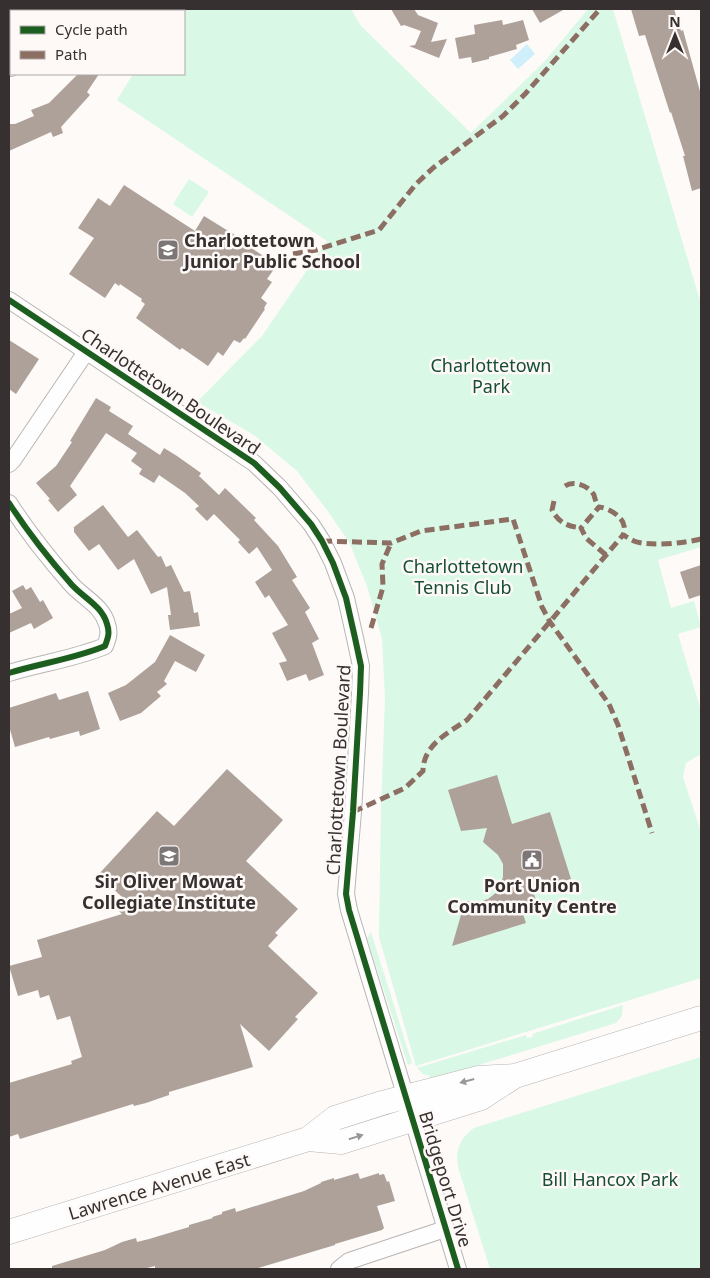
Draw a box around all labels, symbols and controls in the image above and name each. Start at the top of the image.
legend [10,10,185,75]
north arrow [650,10,700,60]
text: N [669,12,681,31]
text: Cycle path [55,19,128,39]
text: Path [55,44,87,64]
place label: Charlottetown Junior Public School [182,228,360,273]
school or university icon: Charlottetown Junior Public School [156,238,180,262]
street label: Charlottetown Boulevard [77,322,265,460]
park label: Charlottetown Park [430,353,552,398]
park label: Charlottetown Tennis Club [402,554,524,599]
street label: Charlottetown Boulevard [320,664,356,876]
school or university icon: Sir Oliver Mowat Collegiate Institute [157,844,181,868]
public building icon: Port Union Community Centre [520,848,544,872]
place label: Sir Oliver Mowat Collegiate Institute [82,869,256,914]
place label: Port Union Community Centre [447,873,617,918]
one-way arrow [459,1077,474,1085]
street label: Bridgeport Drive [414,1108,478,1250]
one-way arrow [349,1133,364,1140]
street label: Lawrence Avenue East [65,1147,253,1225]
park label: Bill Hancox Park [542,1167,679,1191]

